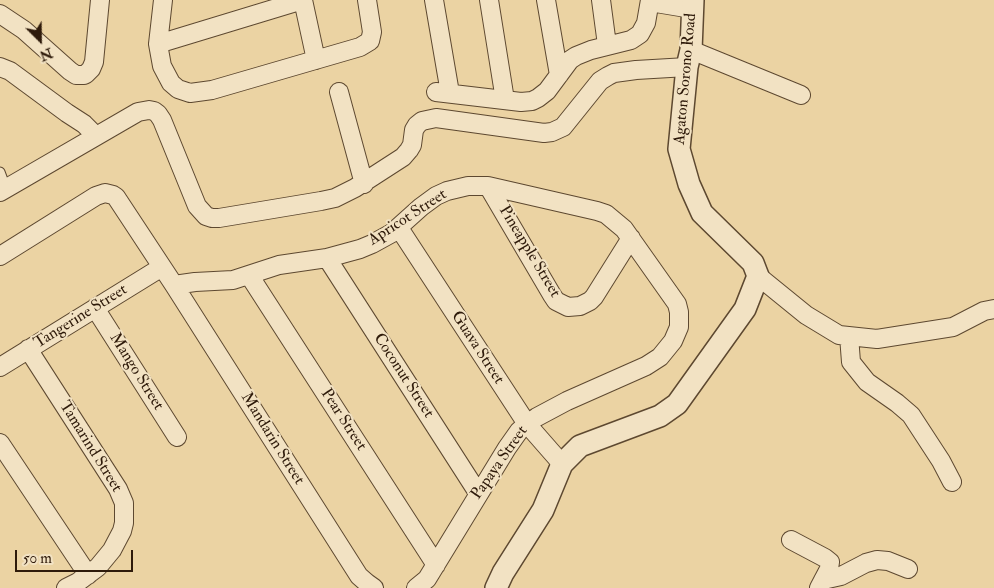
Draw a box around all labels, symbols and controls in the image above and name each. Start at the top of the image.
street label: Agaton Sorono Road [671,12,701,146]
north arrow [15,15,65,65]
text: N [37,44,55,65]
street label: Apricot Street [365,186,451,250]
street label: Pineapple Street [494,203,564,301]
street label: Tangerine Street [31,281,131,353]
street label: Guava Street [446,308,508,388]
street label: Mango Street [105,330,167,414]
street label: Coconut Street [369,330,437,422]
street label: Pear Street [316,385,370,455]
street label: Mandarin Street [236,389,308,489]
street label: Tamarind Street [54,398,126,496]
street label: Papaya Street [468,422,532,504]
scale bar [18,540,135,572]
text: 50 m [23,549,52,568]

